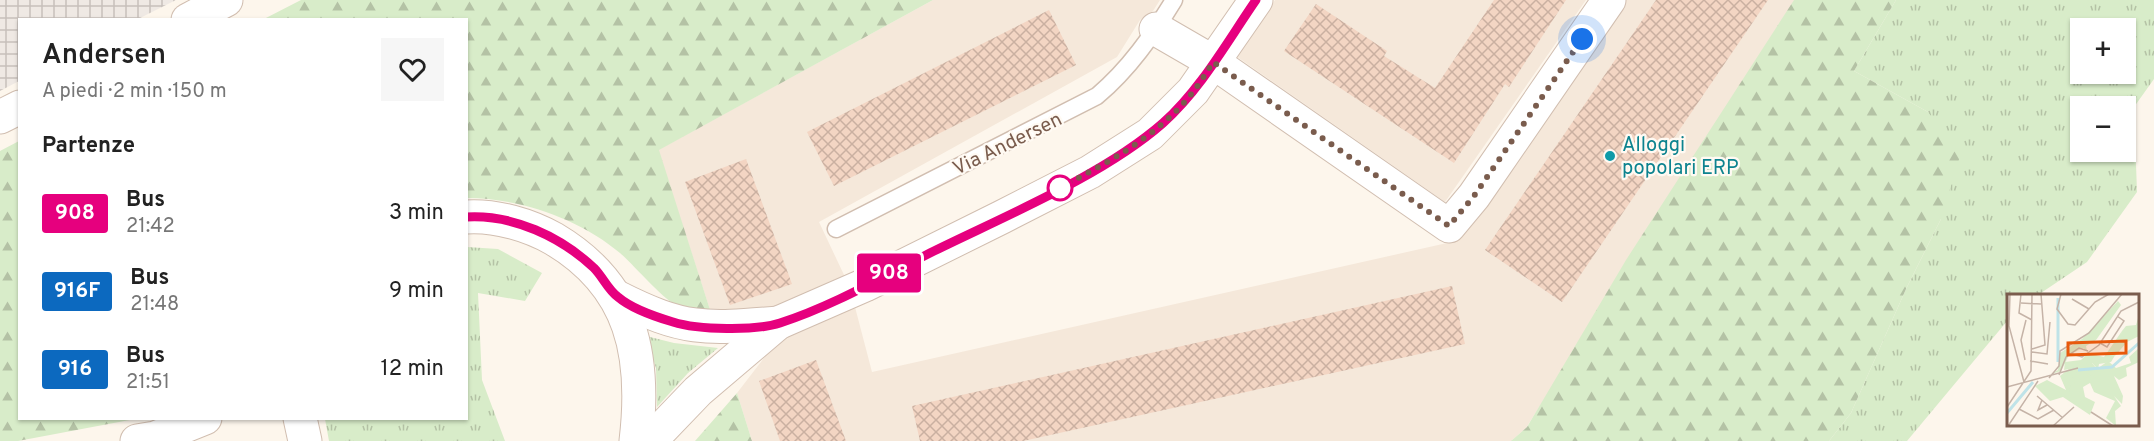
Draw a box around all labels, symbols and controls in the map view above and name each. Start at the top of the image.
map controls [2070,18,2136,162]
button: + [2070,18,2136,84]
your location [1567,24,1597,54]
text: Andersen [42,38,166,74]
button: heart [381,38,444,101]
text: A piedi · 2 min · 150 m [42,79,227,105]
button: − [2070,96,2136,162]
street label: Via Andersen [949,107,1067,183]
text: Partenze [42,133,135,160]
place label: Alloggi popolari ERP [1622,133,1739,182]
marker: Alloggi popolari ERP [1603,149,1617,163]
unlabelled marker [1047,175,1073,201]
text: Bus [126,187,165,214]
text: 908 [55,200,95,227]
text: 3 min [389,200,444,227]
text: 21:42 [126,214,175,240]
line badge: 908 [854,254,924,292]
text: 908 [869,260,909,287]
text: Bus [130,265,169,292]
text: 916F [54,278,100,305]
text: 9 min [389,278,444,305]
text: 21:48 [130,292,179,318]
inset map [2007,294,2139,426]
text: Bus [126,343,165,370]
text: 916 [58,356,92,383]
text: 12 min [381,356,444,383]
text: 21:51 [126,370,170,396]

